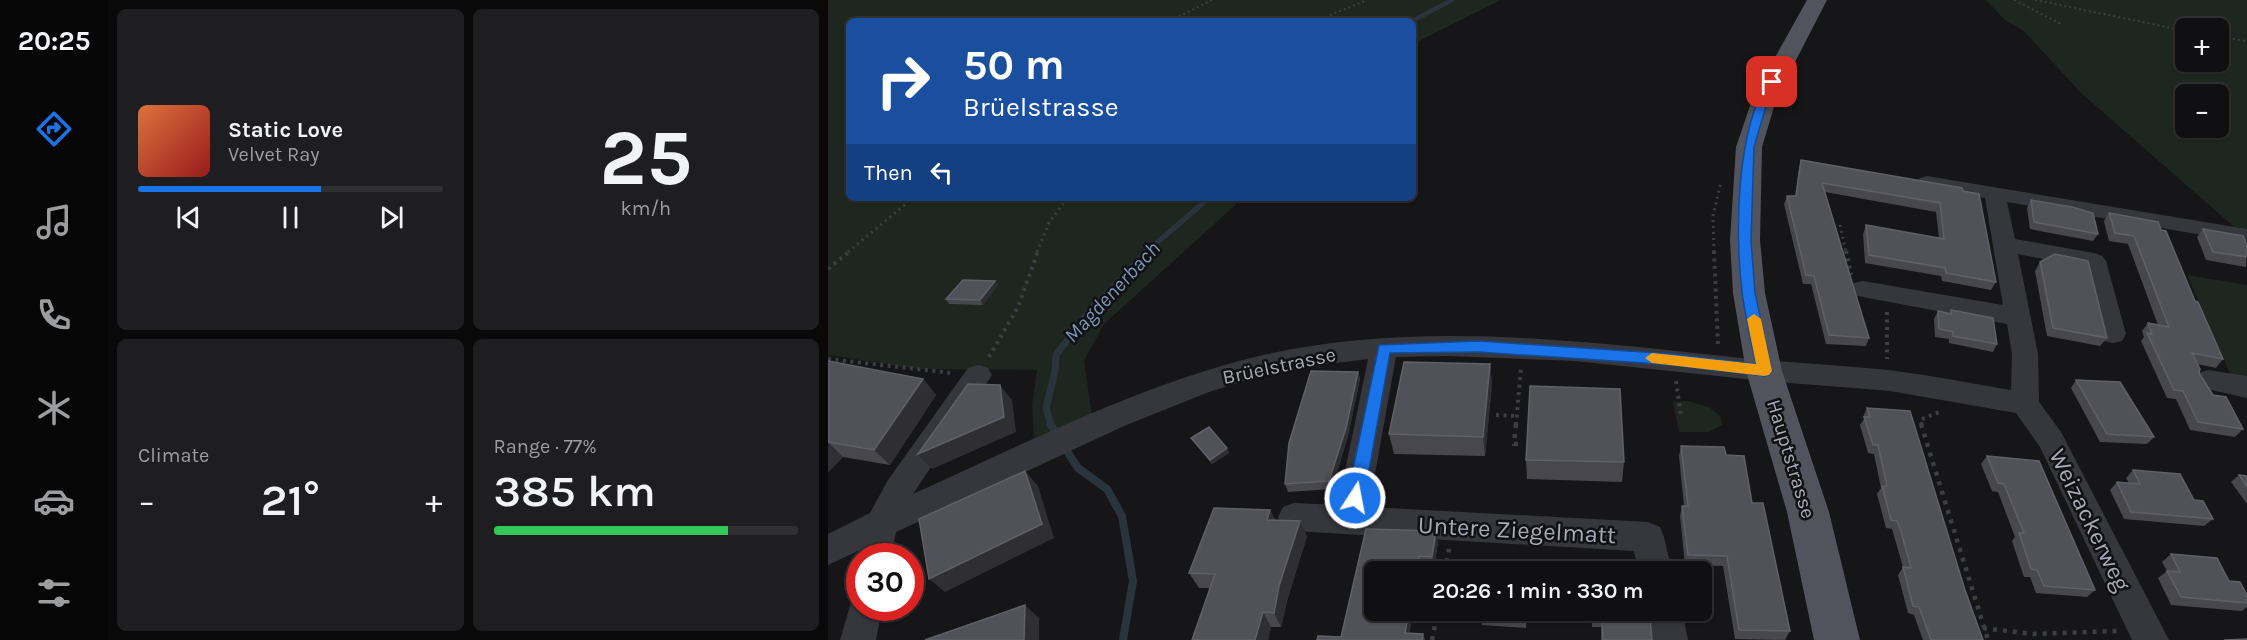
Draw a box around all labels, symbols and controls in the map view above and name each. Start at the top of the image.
map controls [2175,18,2229,138]
button: + [2175,18,2229,72]
text: 20:25 [18,25,90,57]
text: 50 m [963,40,1065,90]
icon: right [864,42,942,120]
pin [1746,56,1797,107]
icon: arrive [1755,65,1788,98]
button: − [2175,84,2229,138]
text: Brüelstrasse [963,91,1119,123]
icon: directions [33,108,75,150]
text: 25 [599,112,692,204]
text: Static Love [228,117,343,143]
text: Velvet Ray [228,143,320,166]
icon: left [925,156,958,189]
text: Then [864,160,913,186]
text: km/h [620,197,671,220]
icon: music [33,201,75,243]
icon: previous [172,201,205,234]
icon: pause [274,201,307,234]
icon: next [375,201,408,234]
water label: Magdenerbach [1059,237,1165,347]
icon: phone [33,294,75,336]
street label: Brüelstrasse [1220,343,1338,389]
icon: climate [33,387,75,429]
street label: Hauptstrasse [1762,397,1820,521]
text: Range · 77% [494,435,597,458]
text: Climate [138,444,209,467]
street label: Weizackerweg [2043,444,2137,596]
text: 385 km [494,465,656,517]
position arrow [1323,466,1387,530]
text: 21° [260,474,320,526]
icon: car [33,480,75,522]
text: − [138,482,155,520]
text: + [425,482,442,520]
street label: Untere Ziegelmatt [1417,511,1617,549]
speed limit sign: 30 [846,543,924,621]
icon: filters [33,572,75,614]
text: 20:26 · 1 min · 330 m [1432,578,1644,604]

